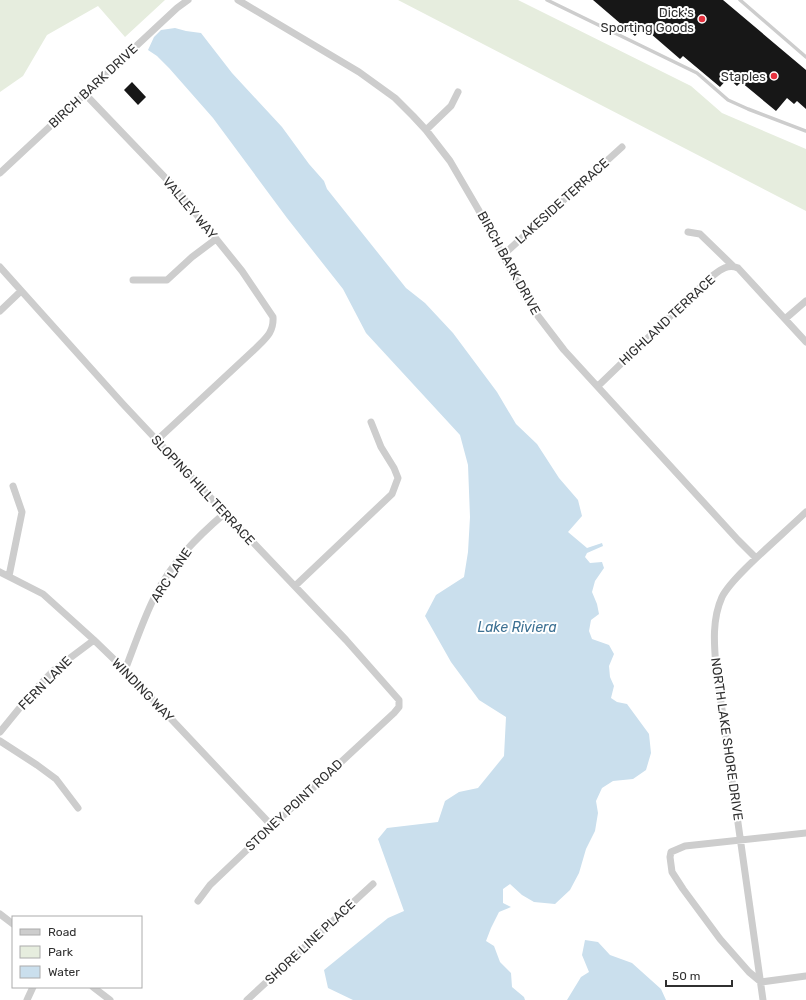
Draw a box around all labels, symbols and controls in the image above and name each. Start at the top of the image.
place label: Dick's Sporting Goods [601,5,694,36]
marker: Dick's Sporting Goods [697,14,707,24]
street label: BIRCH BARK DRIVE [45,41,141,131]
place label: Staples [721,69,766,84]
marker: Staples [769,71,779,81]
street label: LAKESIDE TERRACE [512,155,612,247]
street label: VALLEY WAY [160,174,221,243]
street label: BIRCH BARK DRIVE [474,209,544,317]
street label: HIGHLAND TERRACE [616,272,718,368]
street label: SLOPING HILL TERRACE [148,432,258,548]
street label: ARC LANE [147,545,195,605]
water label: Lake Riviera [477,619,557,636]
street label: FERN LANE [15,653,75,713]
street label: WINDING WAY [109,655,177,725]
street label: NORTH LAKE SHORE DRIVE [708,657,746,822]
street label: STONEY POINT ROAD [242,756,346,854]
street label: SHORE LINE PLACE [262,896,358,988]
legend [12,916,142,988]
text: Road [48,925,76,939]
text: Park [48,945,74,959]
scale bar [666,962,732,988]
text: Water [48,965,80,979]
text: 50 m [672,969,700,983]

